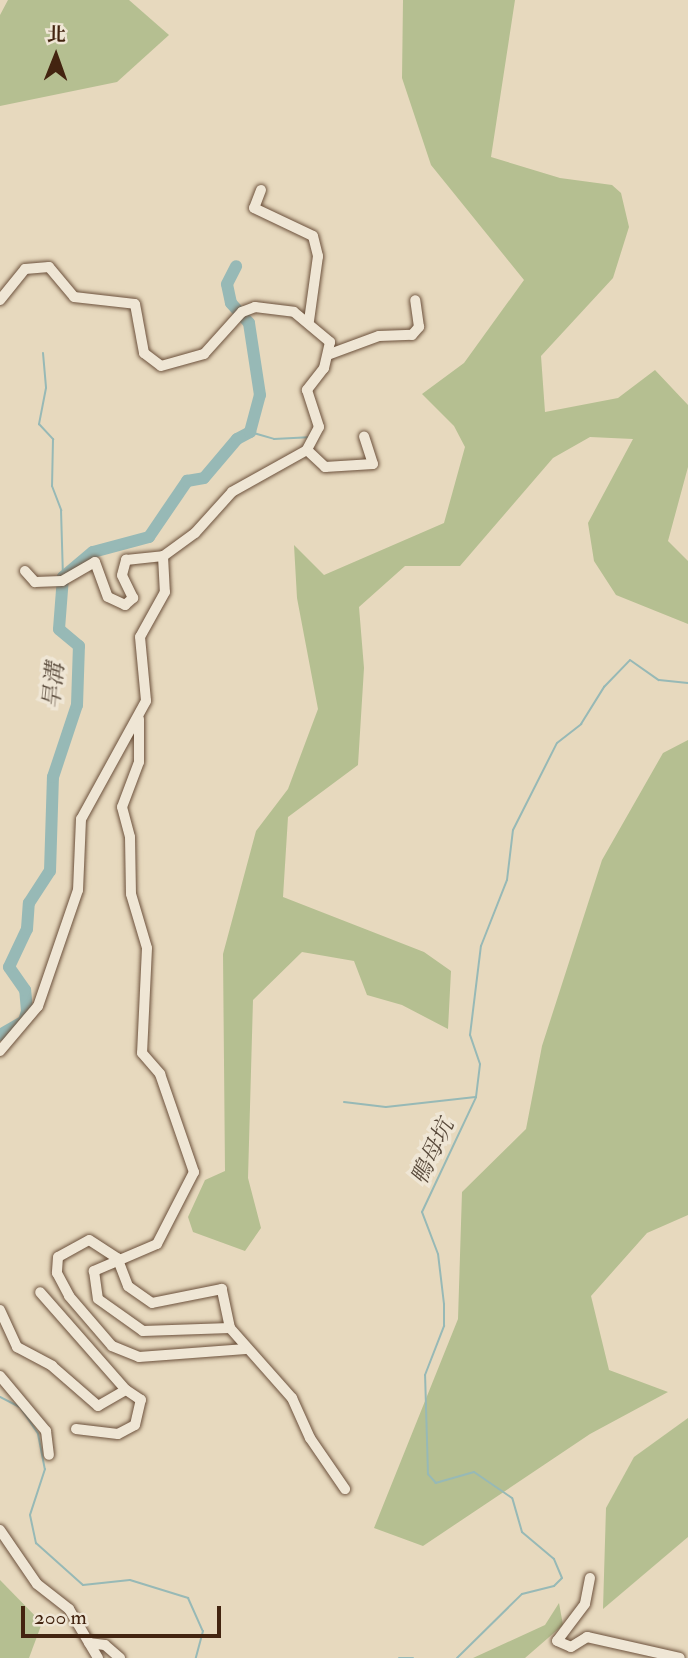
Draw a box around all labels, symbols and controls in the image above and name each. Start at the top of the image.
north arrow [21,21,91,91]
text: 北 [47,23,66,47]
water label: 旱溝 [38,662,70,710]
water label: 鴨母坑 [406,1115,460,1189]
scale bar [24,1592,224,1636]
text: 200 m [34,1604,87,1631]

